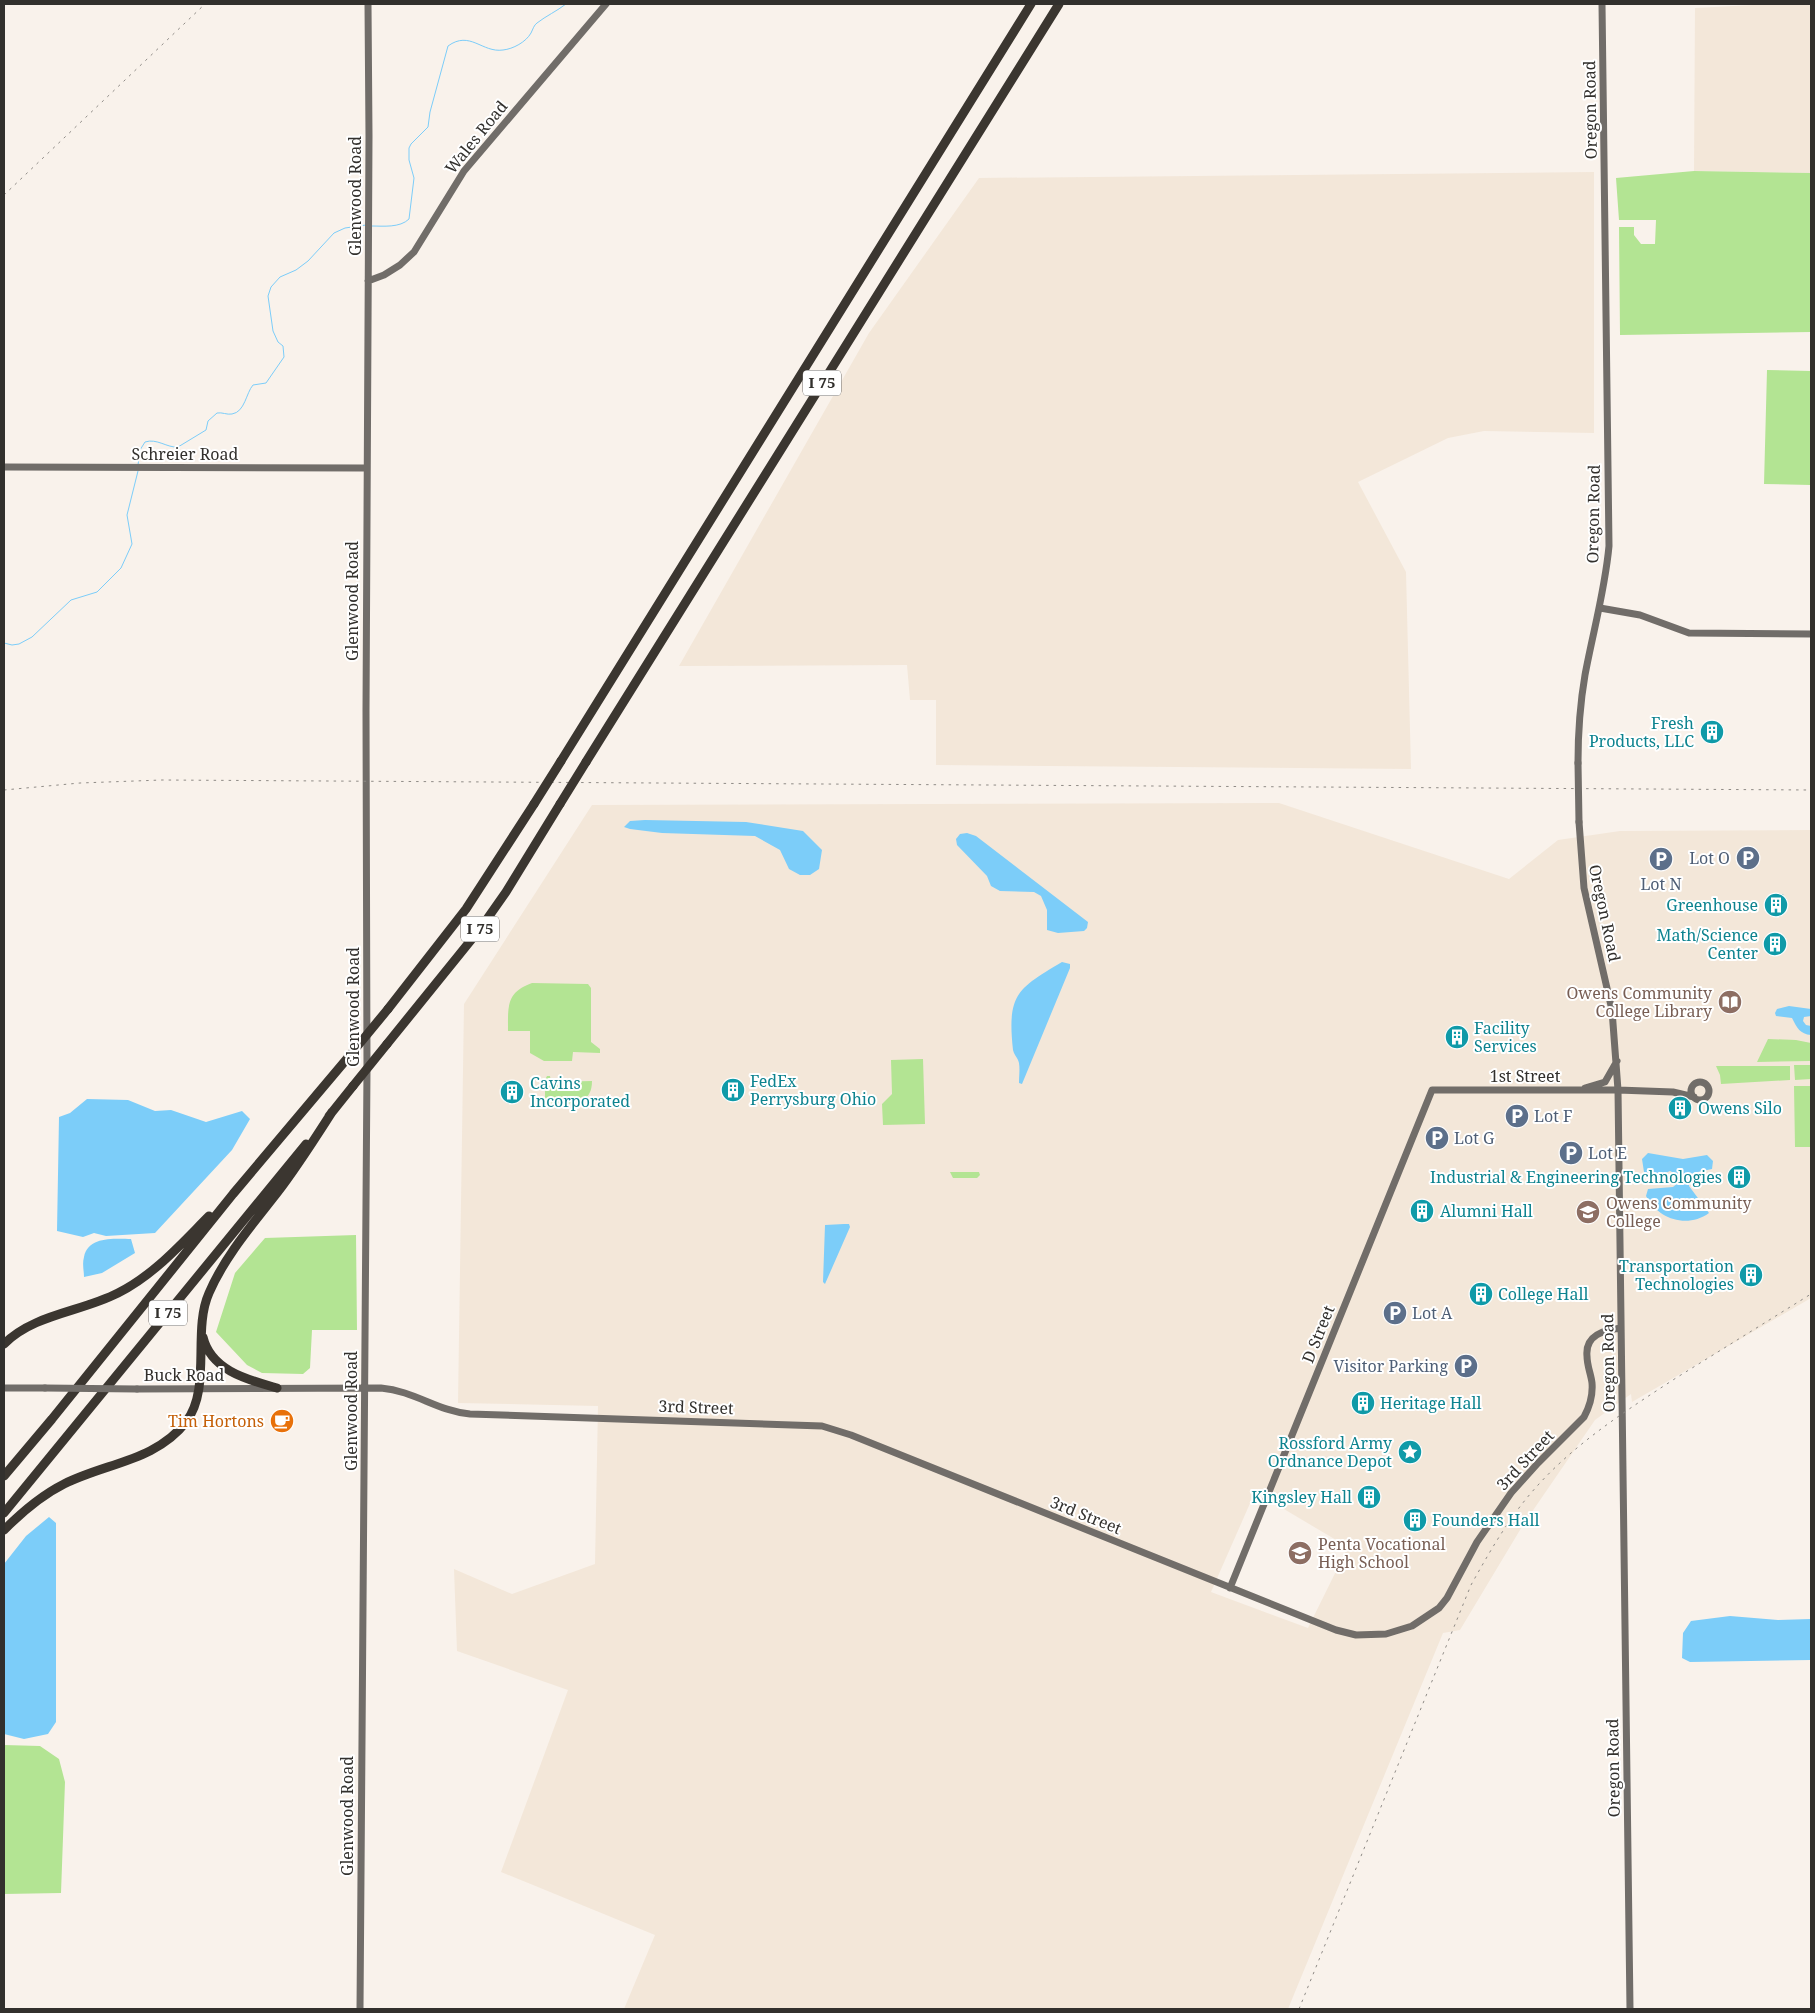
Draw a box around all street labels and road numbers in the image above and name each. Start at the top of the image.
street label: Oregon Road [1578,60,1602,160]
street label: Wales Road [440,96,512,178]
street label: Glenwood Road [344,136,366,256]
road number: I 75 [803,370,841,396]
street label: Schreier Road [132,443,239,465]
street label: Oregon Road [1581,464,1605,564]
street label: Glenwood Road [341,541,363,661]
street label: Oregon Road [1584,862,1626,964]
road number: I 75 [461,916,499,942]
street label: Glenwood Road [342,947,364,1067]
street label: 1st Street [1490,1065,1561,1087]
road number: I 75 [149,1300,187,1326]
street label: D Street [1296,1302,1340,1366]
street label: Oregon Road [1596,1313,1620,1413]
street label: Glenwood Road [340,1351,362,1471]
street label: Buck Road [144,1364,224,1386]
street label: 3rd Street [658,1395,734,1419]
street label: 3rd Street [1491,1425,1559,1495]
street label: 3rd Street [1047,1491,1125,1539]
street label: Oregon Road [1601,1718,1625,1818]
street label: Glenwood Road [336,1756,358,1876]

